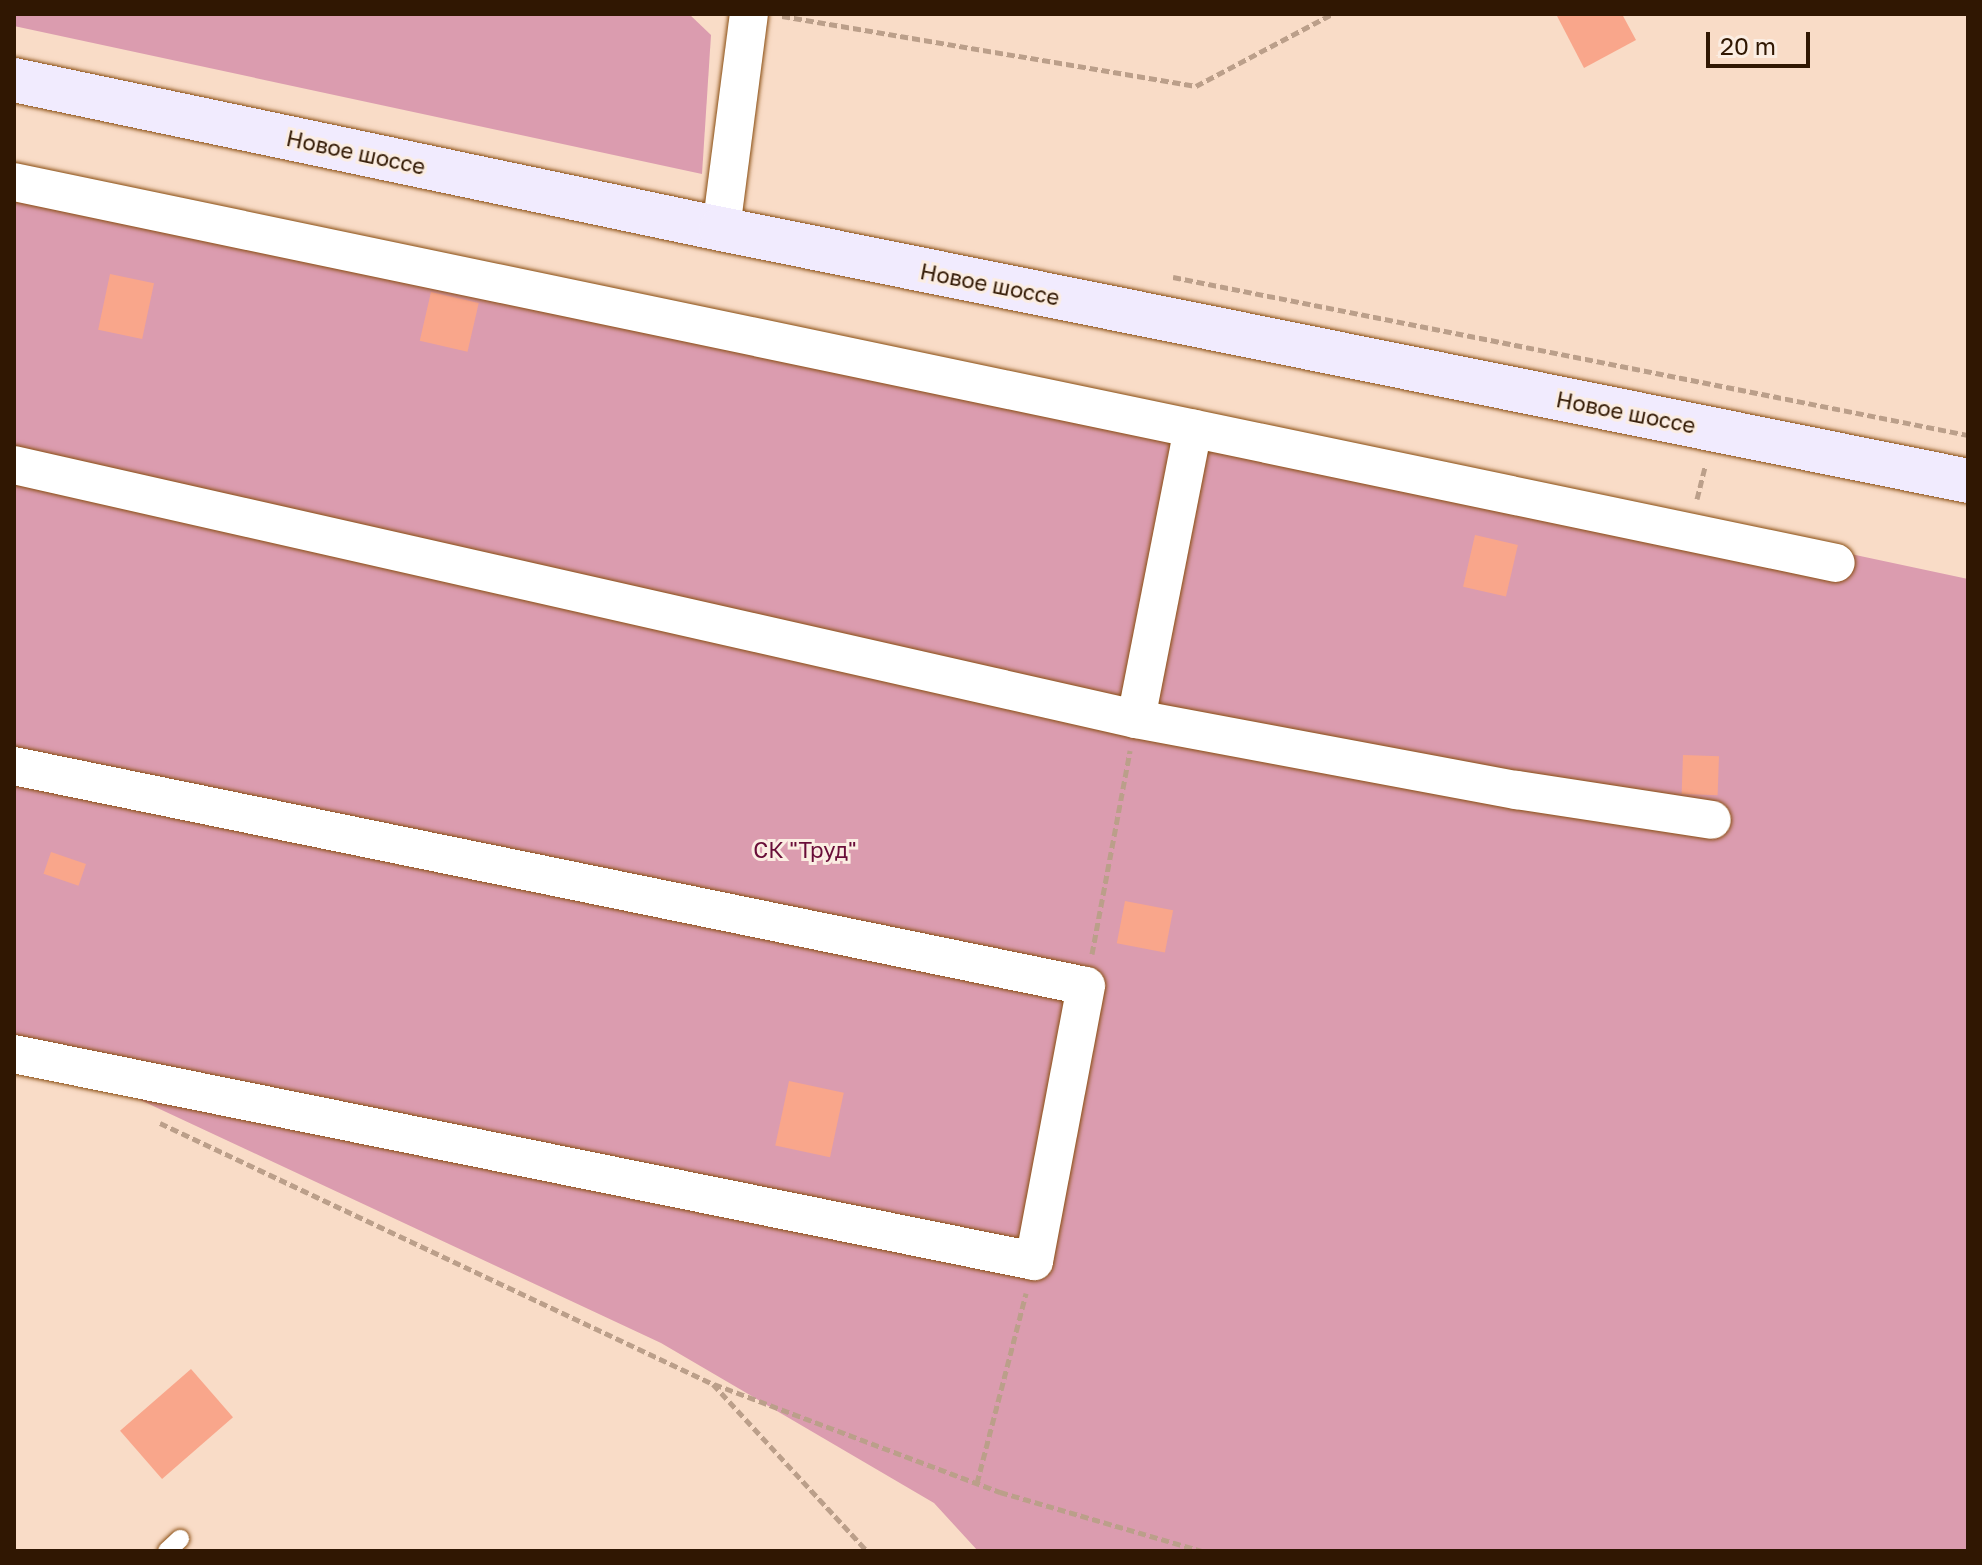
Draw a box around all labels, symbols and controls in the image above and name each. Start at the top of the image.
scale bar [1710,16,1814,66]
text: 20 m [1720,31,1776,60]
street label: Новое шоссе [284,124,428,180]
street label: Новое шоссе [918,258,1062,310]
street label: Новое шоссе [1554,386,1698,438]
park label: СК "Труд" [753,837,857,863]

